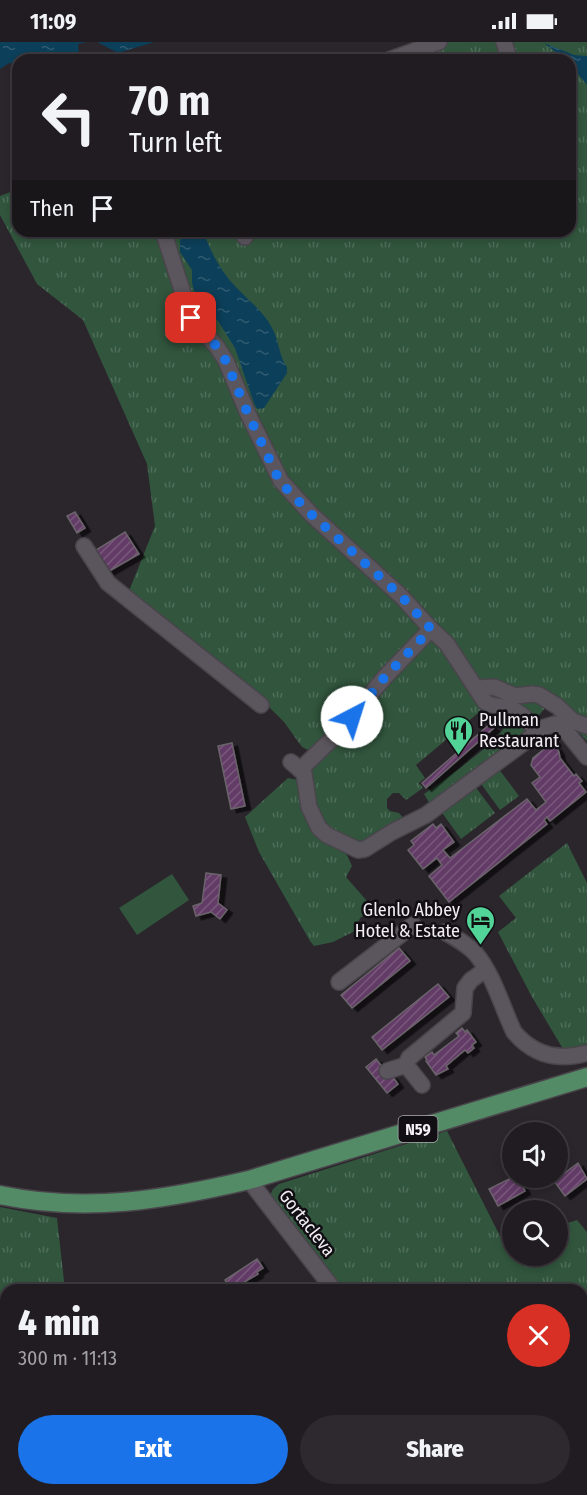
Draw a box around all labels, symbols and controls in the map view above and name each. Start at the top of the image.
text: 11:09 [30,8,76,35]
text: 70 m [129,76,210,126]
icon: left [30,78,108,156]
text: Turn left [129,127,222,159]
icon: arrive [86,192,119,225]
text: Then [30,195,74,222]
pin [165,292,216,343]
icon: arrive [174,301,207,334]
position arrow [320,685,384,749]
place label: Pullman Restaurant [479,709,559,752]
restaurant icon: Pullman Restaurant [442,714,474,756]
place label: Glenlo Abbey Hotel & Estate [355,899,460,942]
hotel icon: Glenlo Abbey Hotel & Estate [465,904,497,946]
road number: N59 [398,1116,438,1142]
map controls [502,1122,568,1266]
button: sound [502,1122,568,1188]
street label: Gortacleva [274,1185,340,1261]
button: search [502,1200,568,1266]
text: 4 min [18,1301,100,1345]
button: close [507,1304,570,1367]
text: 300 m · 11:13 [18,1346,117,1370]
button: Exit [18,1415,288,1484]
button: Share [300,1415,570,1484]

